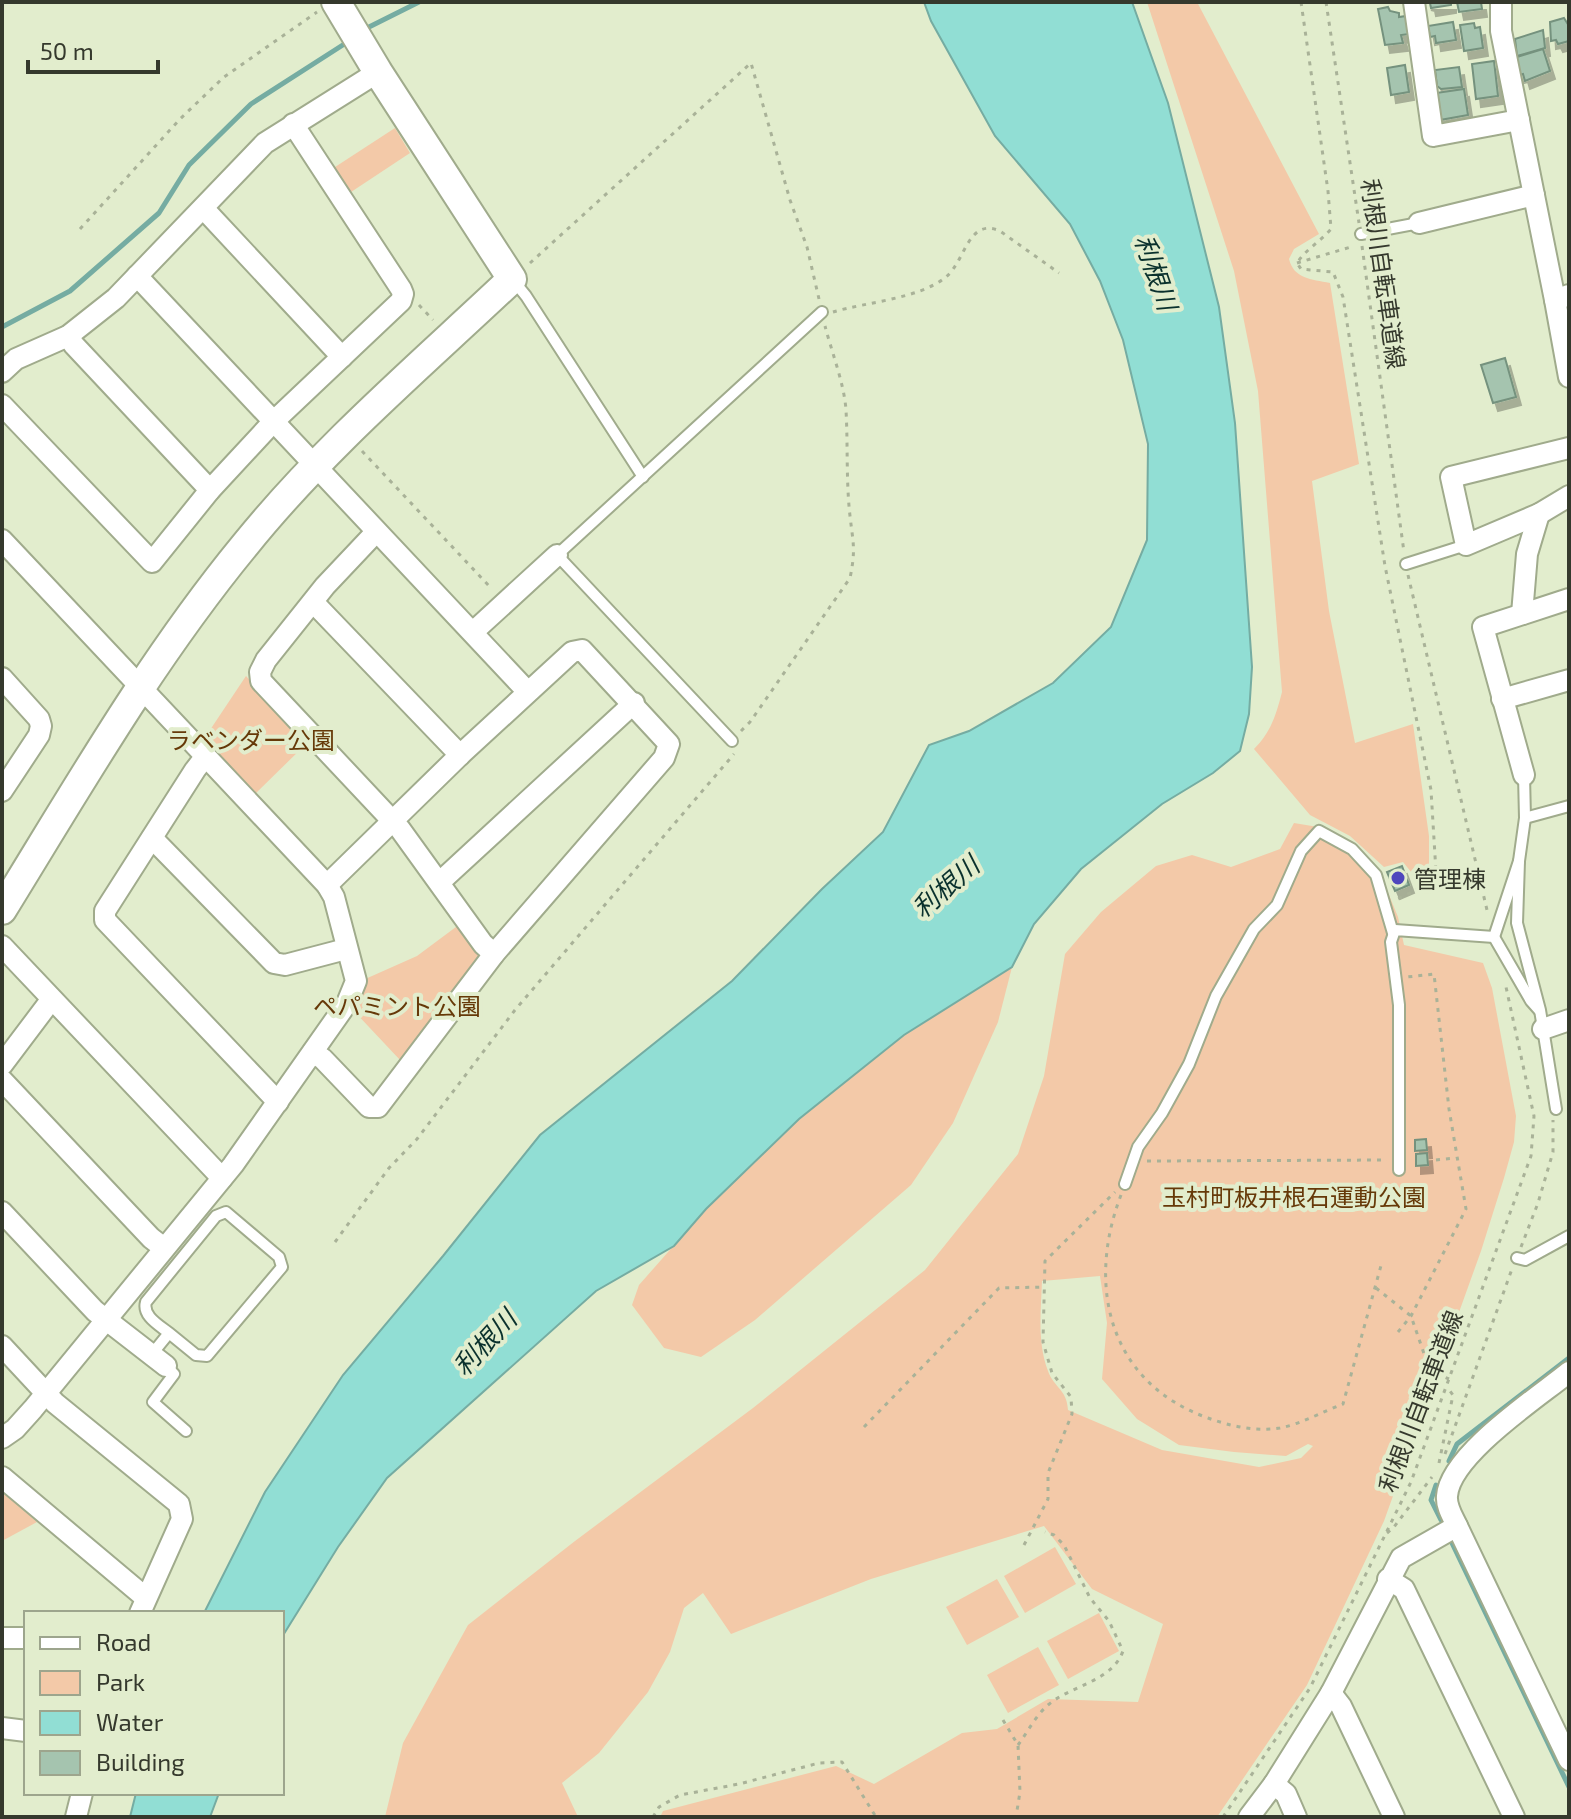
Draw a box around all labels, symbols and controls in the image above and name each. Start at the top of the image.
scale bar [28,24,158,74]
text: 50 m [40,36,94,65]
street label: 利根川自転車道線 [1356,177,1412,371]
water label: 利根川 [1130,230,1185,317]
park label: ラベンダー公園 [167,725,335,754]
water label: 利根川 [905,847,987,923]
place label: 管理棟 [1414,864,1486,893]
marker: 管理棟 [1389,869,1407,887]
park label: ペパミント公園 [313,991,481,1020]
park label: 玉村町板井根石運動公園 [1162,1182,1426,1211]
water label: 利根川 [446,1301,524,1381]
street label: 利根川自転車道線 [1372,1306,1468,1496]
legend [24,1611,284,1795]
text: Road [96,1627,151,1656]
text: Park [96,1667,145,1696]
text: Water [96,1707,164,1736]
text: Building [96,1747,185,1776]

